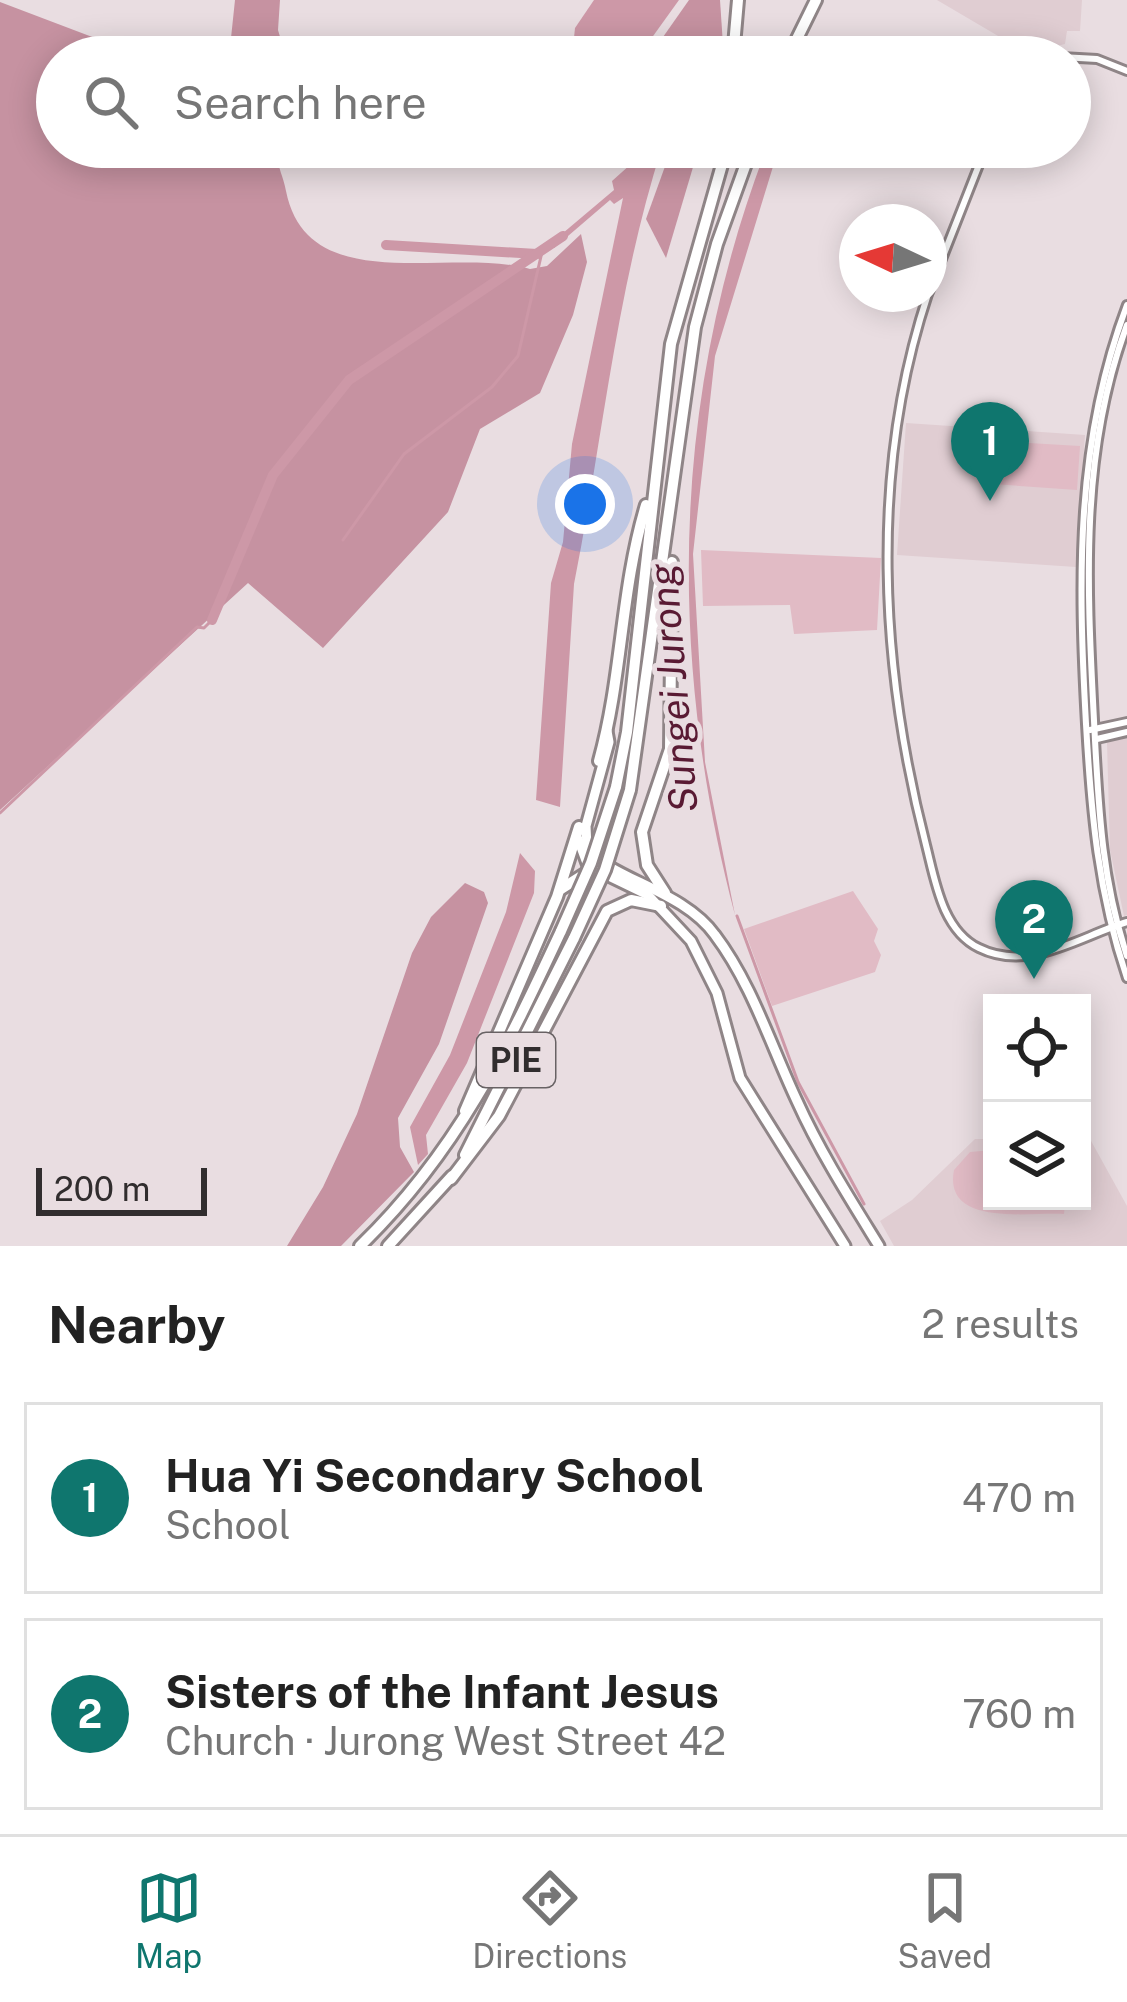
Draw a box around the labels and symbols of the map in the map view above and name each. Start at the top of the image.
north arrow [839,204,947,312]
pin: 1 [951,402,1029,501]
your location [555,474,615,534]
water label: Sungei Jurong [639,561,707,814]
pin: 2 [995,880,1073,979]
road number: PIE [477,1033,555,1087]
scale bar [36,1162,207,1215]

